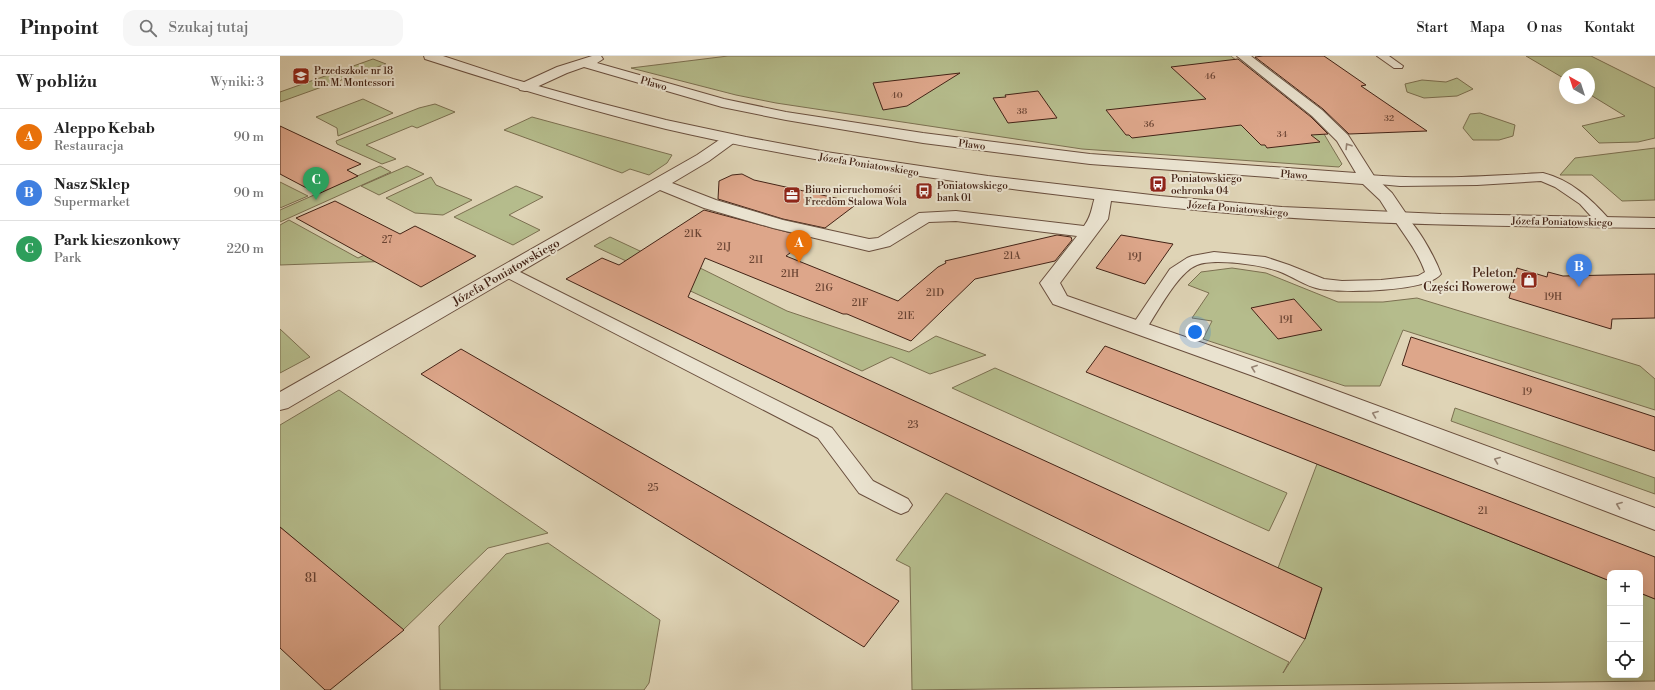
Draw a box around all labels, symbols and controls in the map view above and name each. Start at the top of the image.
search box [123,10,403,46]
text: Pinpoint [20,16,99,40]
icon: search [137,17,159,39]
text: Szukaj tutaj [169,18,249,37]
text: Start [1416,19,1448,37]
text: Mapa [1470,19,1505,37]
text: O nas [1527,19,1562,37]
text: Kontakt [1584,19,1635,37]
place label: Przedszkole nr 18 im. M. Montessori [314,65,395,89]
school or university icon: Przedszkole nr 18 im. M. Montessori [291,66,311,86]
north arrow [1559,68,1595,104]
text: W pobliżu [16,71,97,93]
house number: 46 [1205,71,1216,82]
text: Wyniki: 3 [210,74,264,90]
street label: Pławo [639,74,669,94]
house number: 40 [891,90,903,101]
house number: 38 [1017,106,1028,117]
house number: 32 [1384,113,1394,124]
text: Aleppo Kebab [54,119,155,138]
house number: 36 [1144,119,1155,130]
text: A [24,129,34,145]
text: 90 m [233,129,264,145]
house number: 34 [1277,129,1288,140]
street label: Pławo [958,137,986,153]
text: Restauracja [54,138,124,154]
one-way arrow [1345,143,1352,150]
street label: Józefa Poniatowskiego [817,151,920,179]
pin: C [303,167,329,200]
street label: Pławo [1280,168,1308,182]
place label: Poniatowskiego ochronka 04 [1171,173,1242,197]
bus stop icon: Poniatowskiego ochronka 04 [1148,174,1168,194]
text: Nasz Sklep [54,175,130,194]
place label: Poniatowskiego bank 01 [937,180,1008,204]
bus stop icon: Poniatowskiego bank 01 [914,181,934,201]
place label: Biuro nieruchomości Freedom Stalowa Wola [804,184,908,208]
text: B [24,185,34,201]
text: 90 m [233,185,264,201]
office icon: Biuro nieruchomości Freedom Stalowa Wola [782,185,802,205]
text: Supermarket [54,194,130,210]
street label: Józefa Poniatowskiego [1186,199,1289,219]
street label: Józefa Poniatowskiego [1510,215,1613,229]
house number: 21K [684,228,702,240]
pin: A [786,230,812,263]
text: Park kieszonkowy [54,231,180,250]
house number: 27 [382,234,392,246]
street label: Józefa Poniatowskiego [449,235,563,310]
text: C [24,241,34,257]
text: 220 m [226,241,264,257]
house number: 21J [717,241,731,253]
text: Park [54,250,81,266]
house number: 21A [1004,250,1022,262]
house number: 19J [1128,251,1142,263]
house number: 21I [749,254,763,266]
pin: B [1566,254,1592,287]
place label: Peleton. Części Rowerowe [1423,266,1516,295]
house number: 21H [781,268,799,280]
shop icon: Peleton. Części Rowerowe [1519,270,1539,290]
house number: 21G [815,282,833,294]
house number: 21D [926,287,944,299]
house number: 19H [1544,291,1562,303]
house number: 21F [852,297,869,309]
house number: 21E [897,310,915,322]
house number: 19I [1279,314,1293,326]
your location [1185,322,1205,342]
one-way arrow [1250,364,1257,373]
house number: 19 [1522,386,1532,398]
one-way arrow [1372,410,1379,418]
house number: 23 [907,419,919,431]
one-way arrow [1493,456,1500,464]
house number: 25 [647,482,659,494]
one-way arrow [1615,502,1622,510]
house number: 21 [1478,505,1489,517]
map controls [1607,570,1643,678]
button: + [1607,570,1643,606]
house number: 81 [305,571,318,586]
button: − [1607,606,1643,642]
button: locate [1607,642,1643,678]

